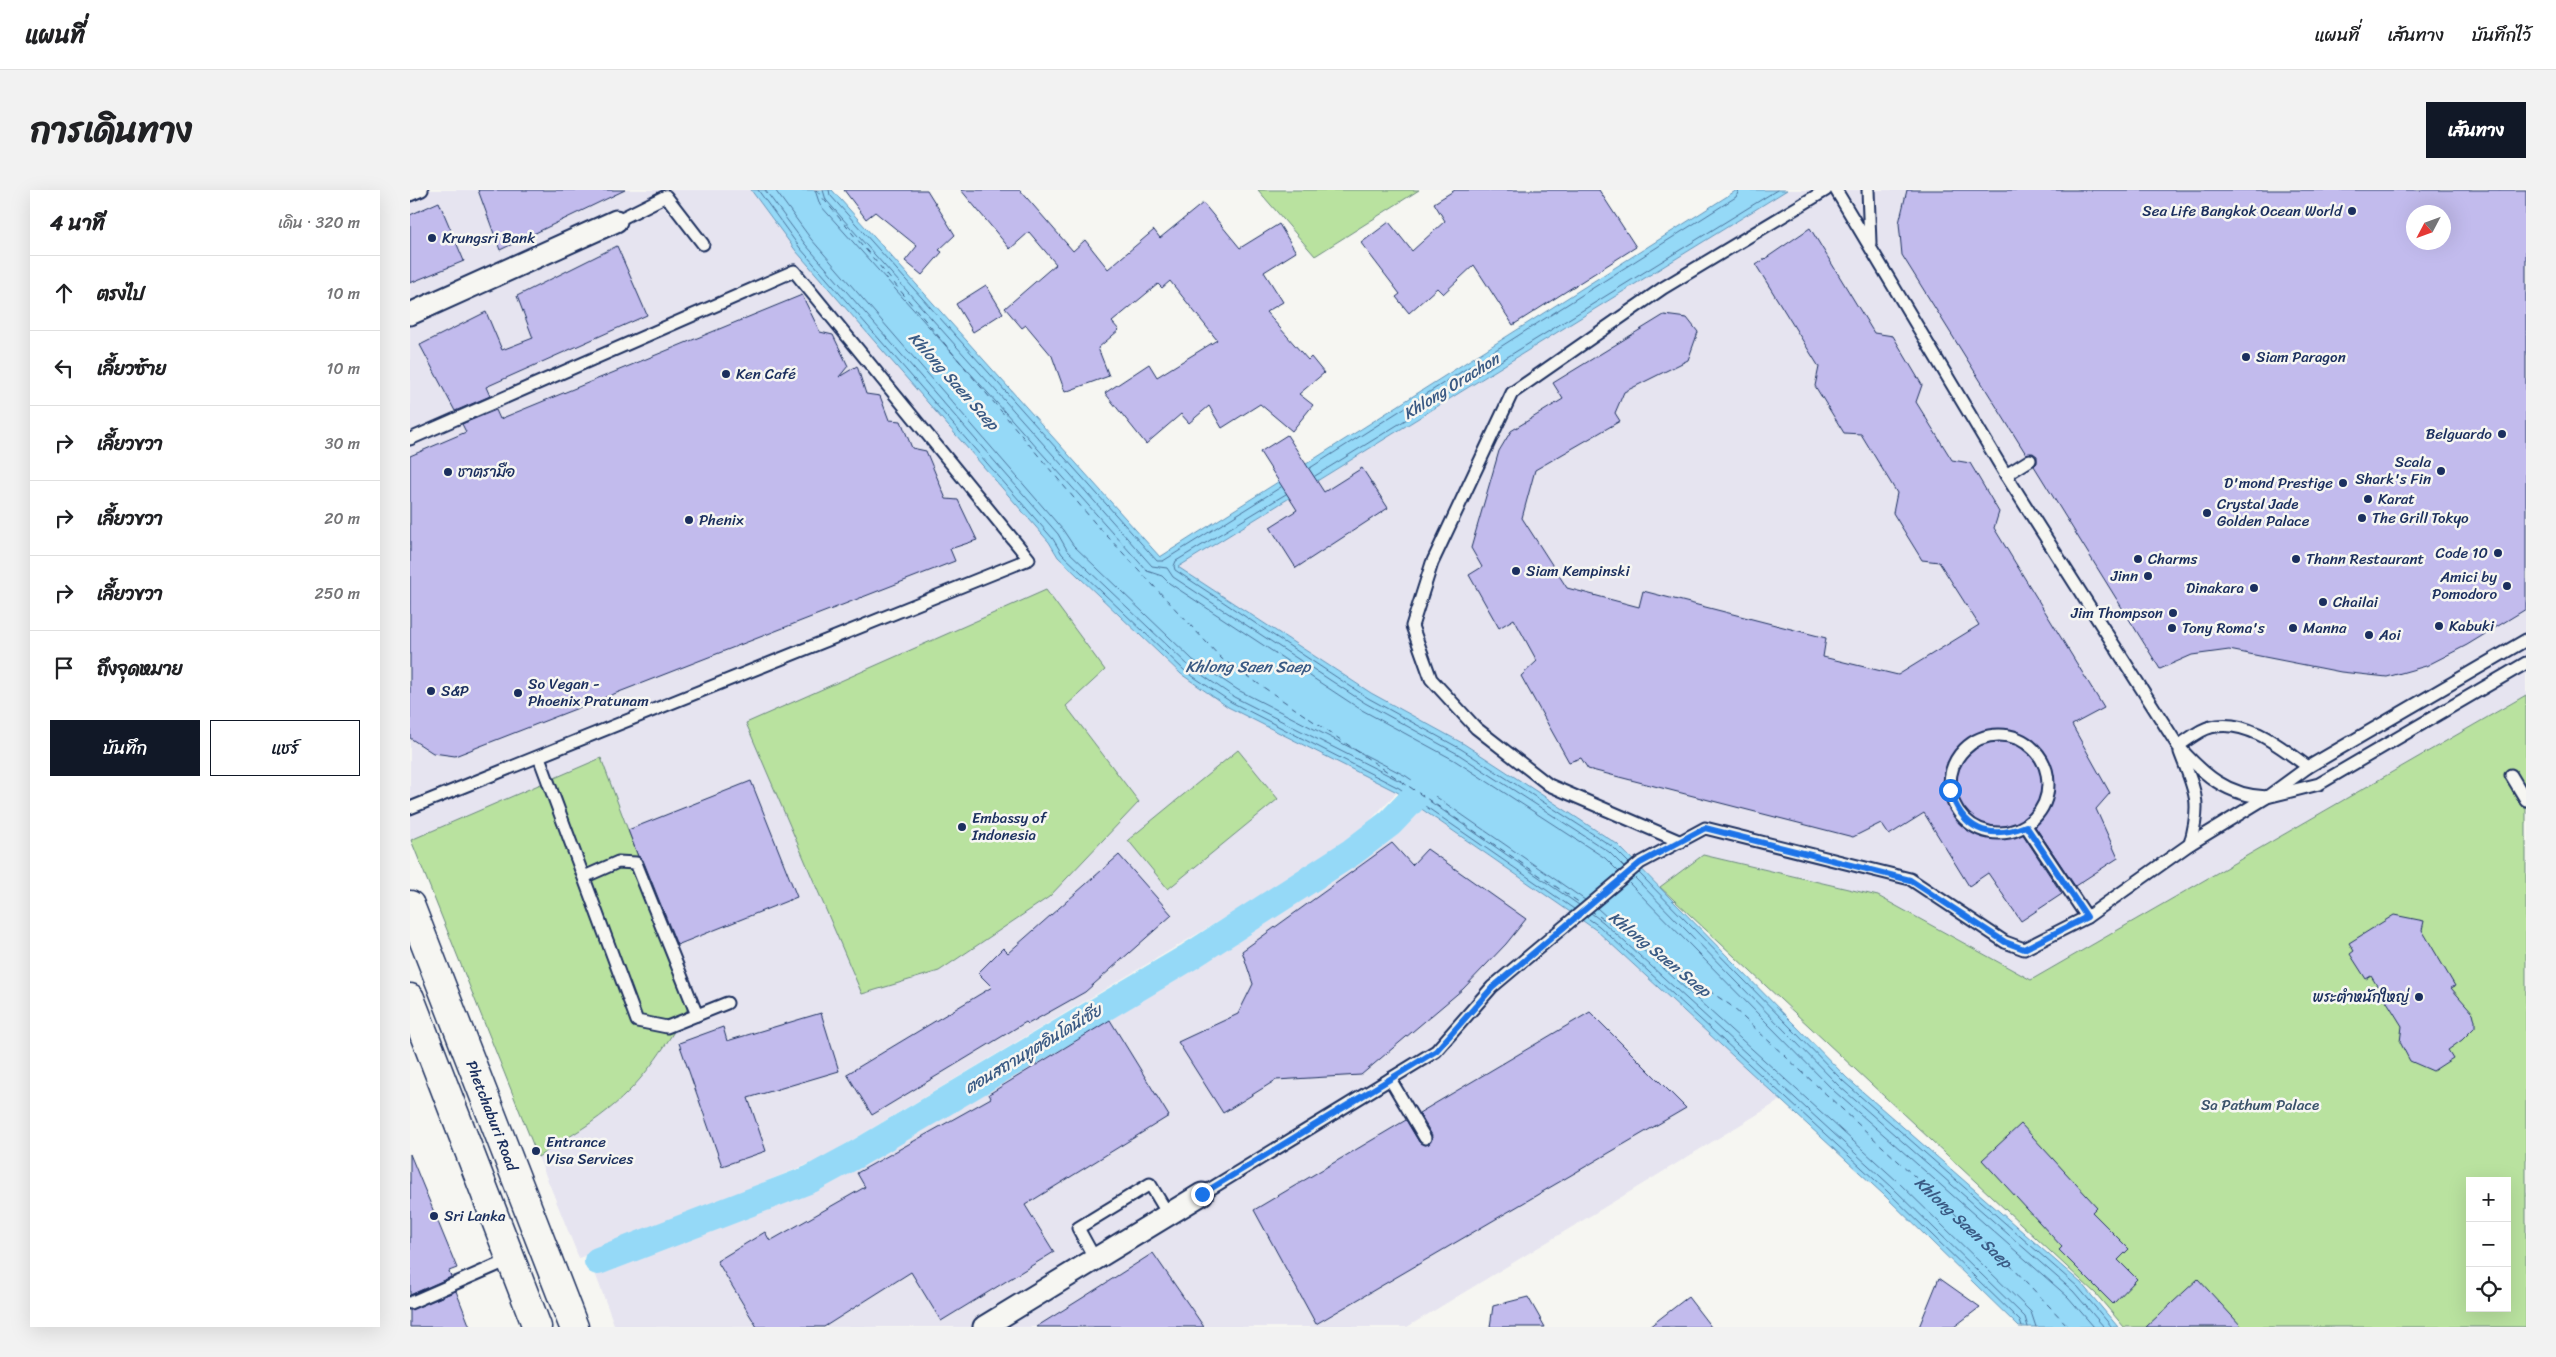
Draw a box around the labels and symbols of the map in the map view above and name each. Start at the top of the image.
place label: Sea Life Bangkok Ocean World [2142,198,2343,224]
marker: Sea Life Bangkok Ocean World [2346,205,2358,217]
north arrow [2406,205,2451,250]
place label: Krungsri Bank [442,225,536,251]
marker: Krungsri Bank [426,232,438,244]
water label: Khlong Saen Saep [901,325,1008,438]
water label: Khlong Orachon [1397,343,1507,427]
place label: Siam Paragon [2256,344,2346,370]
marker: Siam Paragon [2240,351,2252,363]
place label: Ken Café [736,361,796,387]
marker: Ken Café [720,368,732,380]
place label: Belguardo [2426,421,2492,447]
marker: Belguardo [2496,428,2508,440]
place label: Scala Shark's Fin [2355,449,2431,492]
place label: ชาตรามือ [458,459,515,485]
marker: Scala Shark's Fin [2435,465,2447,477]
marker: ชาตรามือ [442,466,454,478]
place label: D'mond Prestige [2224,470,2333,496]
marker: D'mond Prestige [2337,477,2349,489]
place label: Karat [2378,486,2415,512]
place label: Crystal Jade Golden Palace [2217,491,2310,534]
marker: Karat [2362,493,2374,505]
place label: The Grill Tokyo [2372,505,2469,531]
place label: Phenix [699,507,744,533]
marker: Crystal Jade Golden Palace [2201,507,2213,519]
marker: The Grill Tokyo [2356,512,2368,524]
marker: Phenix [683,514,695,526]
place label: Code 10 [2436,540,2488,566]
place label: Charms [2148,546,2197,572]
place label: Thann Restaurant [2306,546,2424,572]
marker: Code 10 [2492,547,2504,559]
marker: Charms [2132,553,2144,565]
marker: Thann Restaurant [2290,553,2302,565]
place label: Siam Kempinski [1526,558,1630,584]
place label: Jinn [2110,563,2138,589]
place label: Amici by Pomodoro [2432,564,2497,607]
marker: Siam Kempinski [1510,565,1522,577]
marker: Jinn [2142,570,2154,582]
place label: Dinakara [2186,575,2244,601]
marker: Amici by Pomodoro [2501,580,2513,592]
marker: Dinakara [2248,582,2260,594]
place label: Chailai [2333,589,2379,615]
marker: Chailai [2317,596,2329,608]
place label: Jim Thompson [2070,600,2163,626]
marker: Jim Thompson [2167,607,2179,619]
place label: Kabuki [2449,613,2495,639]
place label: Tony Roma's [2182,615,2265,641]
place label: Manna [2303,615,2347,641]
marker: Kabuki [2433,620,2445,632]
marker: Tony Roma's [2166,622,2178,634]
marker: Manna [2287,622,2299,634]
place label: Aoi [2378,622,2401,648]
marker: Aoi [2363,629,2375,641]
water label: Khlong Saen Saep [1185,652,1312,681]
place label: So Vegan - Phoenix Pratunam [528,671,649,714]
place label: S&P [441,678,469,704]
marker: S&P [425,685,437,697]
marker: So Vegan - Phoenix Pratunam [512,687,524,699]
route start [1939,779,1962,802]
place label: Embassy of Indonesia [971,805,1048,848]
marker: Embassy of Indonesia [956,821,968,833]
water label: Khlong Saen Saep [1602,903,1719,1006]
place label: พระตำหนักใหญ่ [2313,984,2410,1010]
marker: พระตำหนักใหญ่ [2413,991,2425,1003]
water label: ตอนสถานทูตอินโดนีเซีย [958,995,1110,1102]
street label: Phetchaburi Road [459,1057,525,1176]
park label: Sa Pathum Palace [2201,1092,2319,1118]
place label: Entrance Visa Services [546,1129,633,1172]
marker: Entrance Visa Services [530,1145,542,1157]
water label: Khlong Saen Saep [1908,1169,2021,1276]
route end [1191,1183,1214,1206]
place label: Sri Lanka [444,1203,506,1229]
marker: Sri Lanka [428,1210,440,1222]

